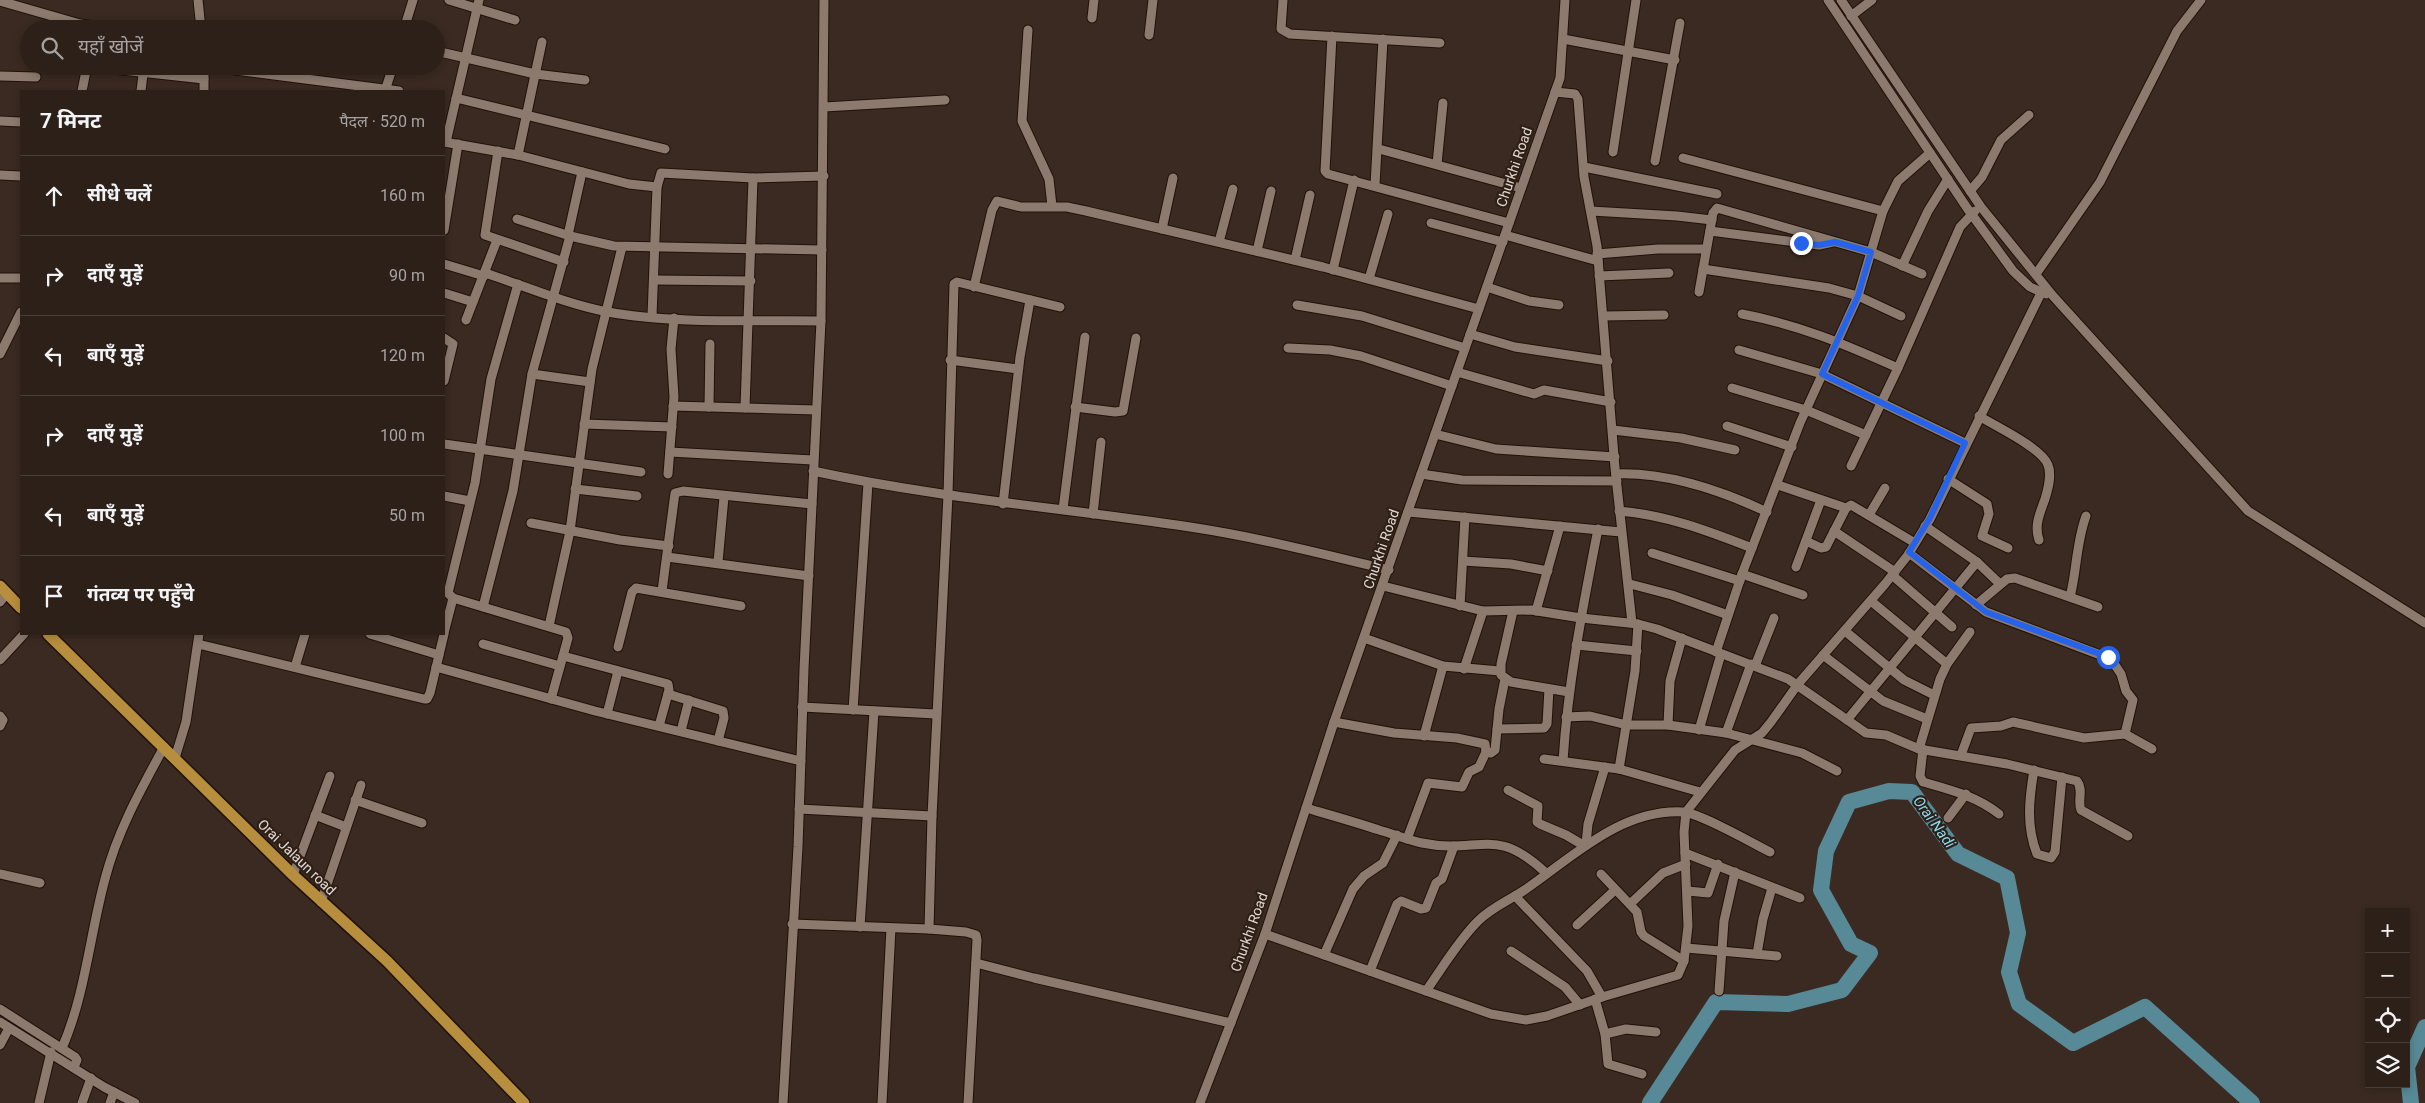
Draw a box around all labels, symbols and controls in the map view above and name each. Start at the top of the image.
search box [20,20,445,75]
icon: search [38,34,66,62]
text: यहाँ खोजें [78,35,143,58]
text: 7 मिनट [40,109,101,133]
text: पैदल · 520 m [339,112,425,131]
street label: Churkhi Road [1493,125,1535,209]
icon: ahead [40,182,68,210]
text: सीधे चलें [87,183,152,206]
text: 160 m [380,186,425,205]
route end [1790,232,1813,255]
icon: right [40,262,68,290]
text: दाएँ मुड़ें [87,263,143,286]
text: 90 m [389,266,425,285]
icon: left [40,342,68,370]
text: बाएँ मुड़ें [87,343,144,366]
text: 120 m [380,346,425,365]
icon: right [40,422,68,450]
text: दाएँ मुड़ें [87,423,143,446]
text: 100 m [380,426,425,445]
icon: left [40,502,68,530]
text: बाएँ मुड़ें [87,503,144,526]
text: 50 m [389,506,425,525]
street label: Churkhi Road [1360,507,1402,591]
icon: arrive [40,582,68,610]
text: गंतव्य पर पहुँचे [87,583,194,606]
route start [2097,646,2120,669]
water label: Orai Nadi [1909,793,1959,852]
street label: Orai Jalaun road [255,816,339,898]
street label: Churkhi Road [1227,890,1271,974]
map controls [2365,908,2410,1088]
button: + [2365,908,2410,953]
button: − [2365,953,2410,998]
button: locate [2365,998,2410,1043]
button: layers [2365,1043,2410,1088]

